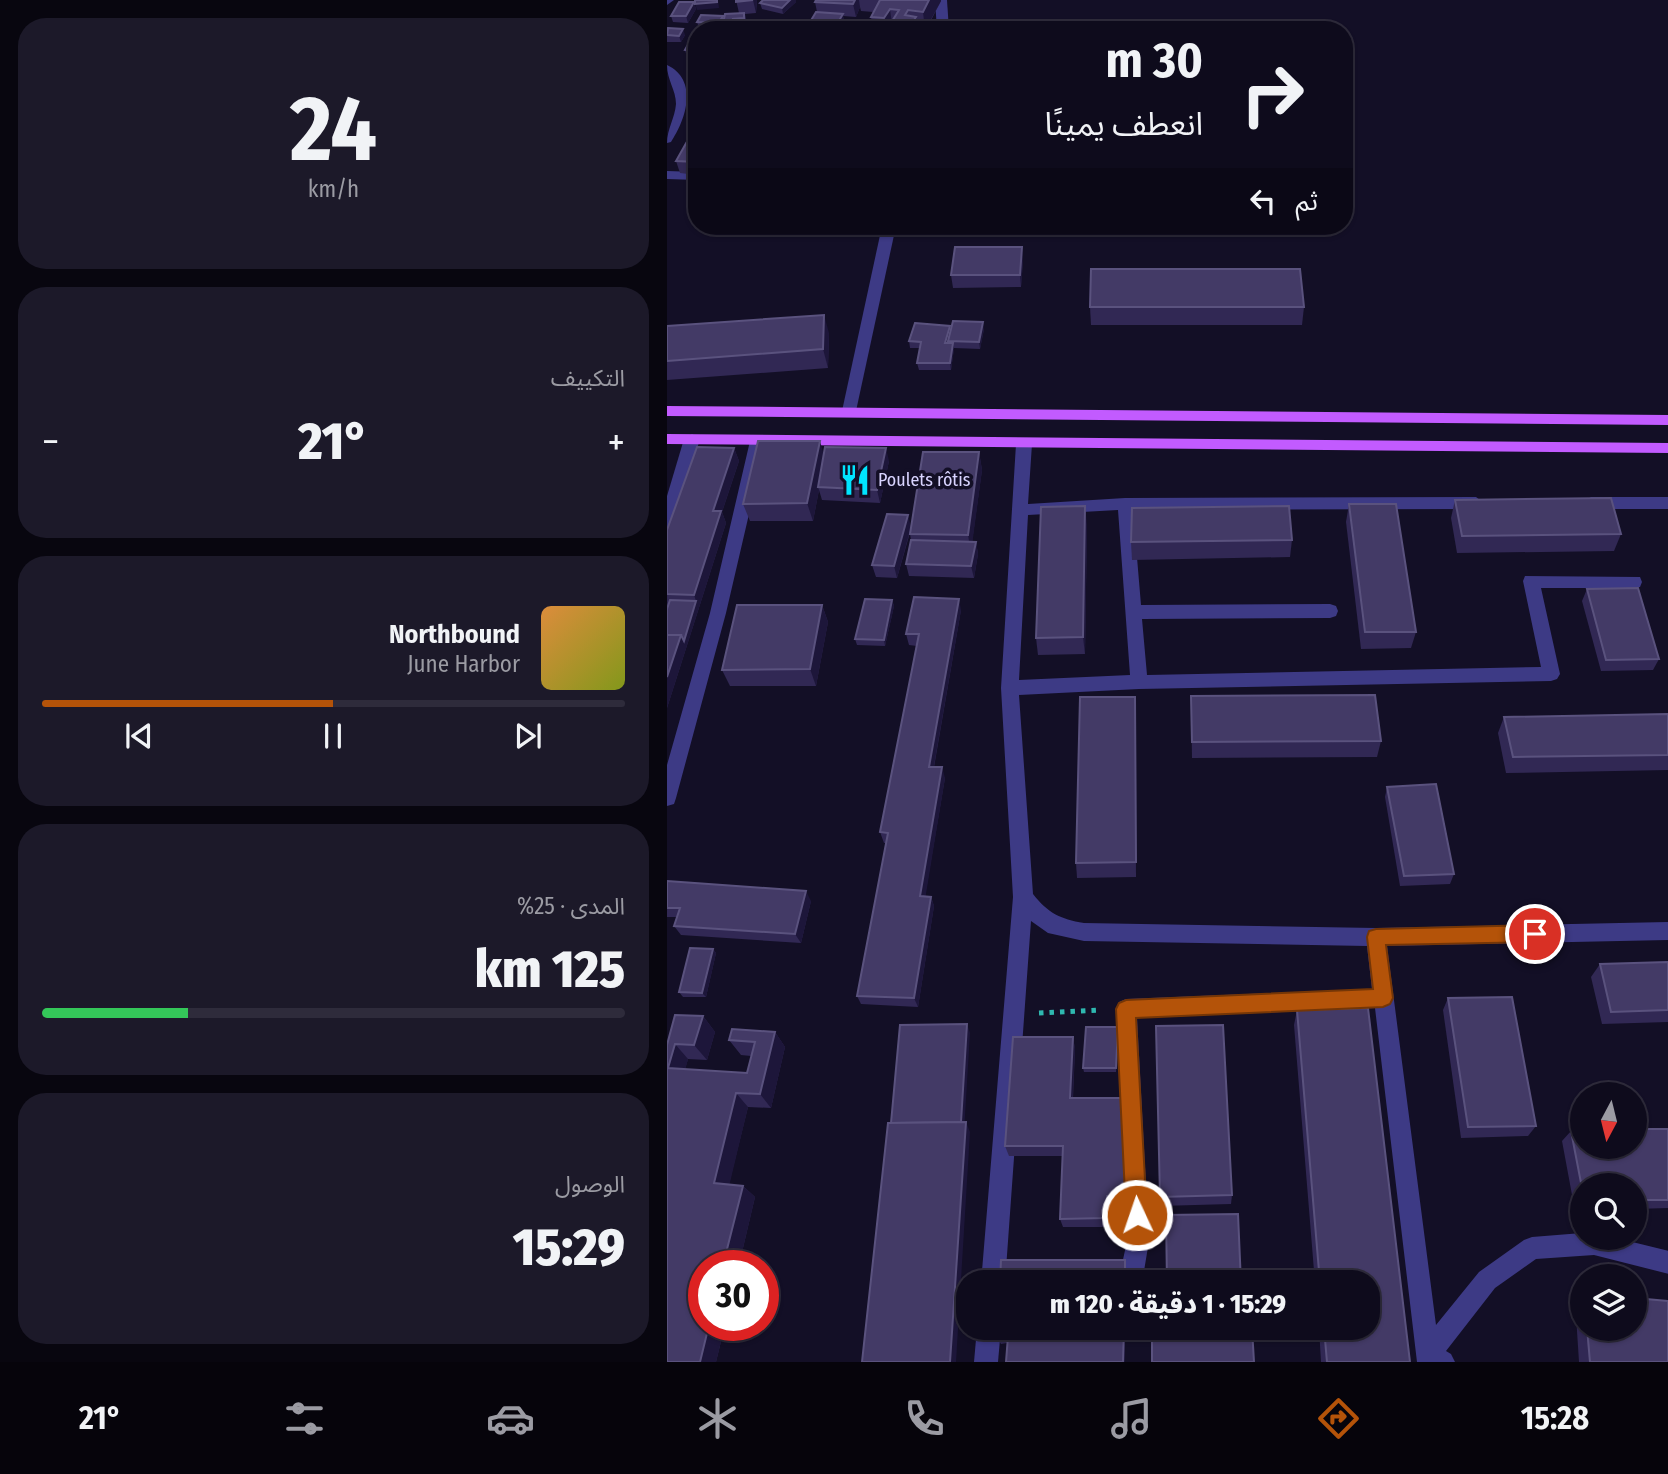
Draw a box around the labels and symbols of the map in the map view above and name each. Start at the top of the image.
restaurant icon: Poulets rôtis [838,463,872,497]
place label: Poulets rôtis [878,469,971,491]
pin [1505,904,1565,964]
north arrow [1570,1082,1647,1158]
position arrow [1100,1178,1174,1252]
speed limit sign: 30 [688,1250,779,1341]

